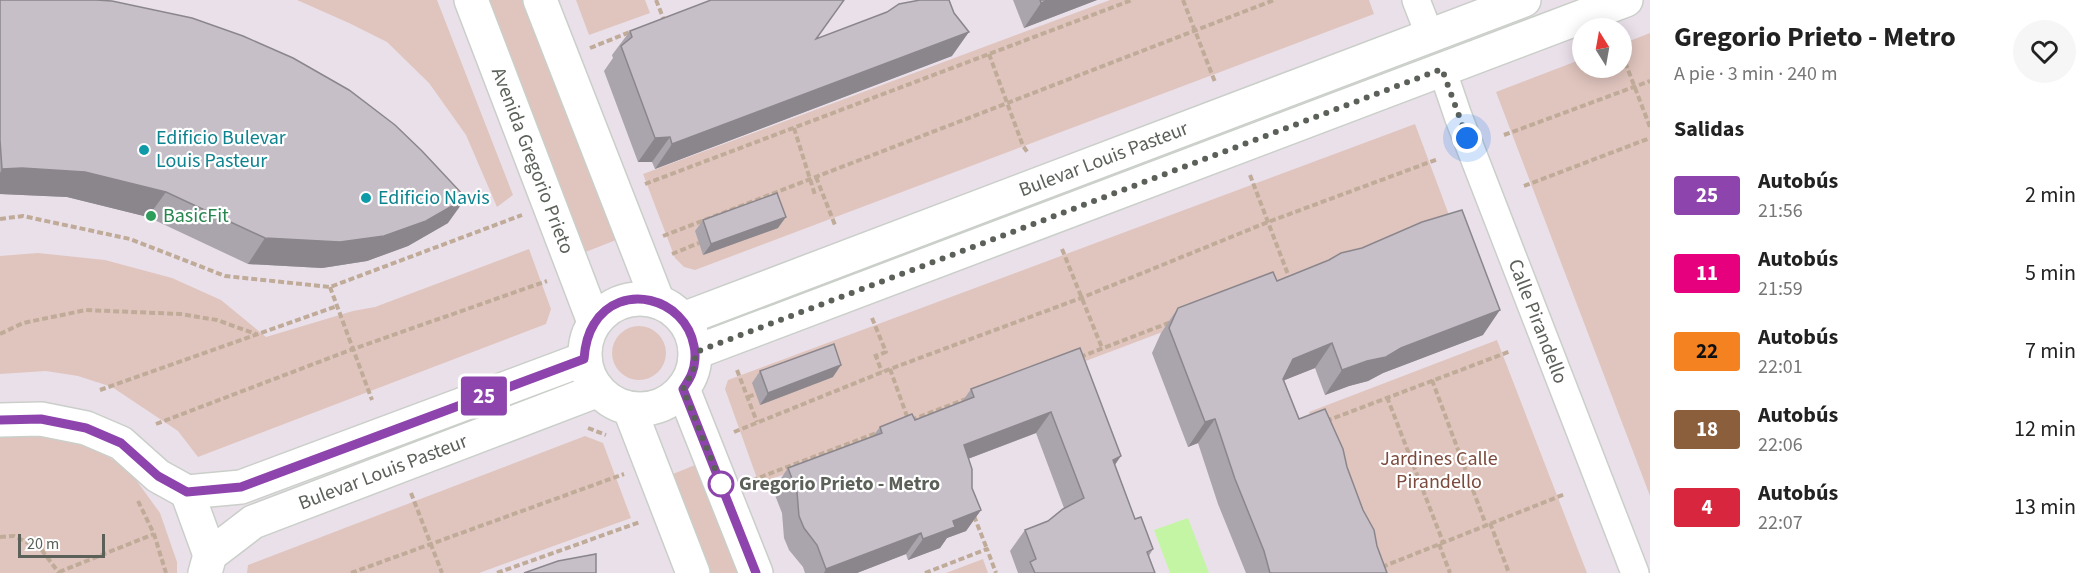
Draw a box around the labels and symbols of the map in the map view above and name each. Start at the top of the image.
north arrow [1572,18,1632,78]
street label: Avenida Gregorio Prieto [484,63,581,258]
street label: Bulevar Louis Pasteur [1015,115,1193,204]
your location [1452,123,1482,153]
place label: Edificio Bulevar Louis Pasteur [156,124,286,175]
marker: Edificio Bulevar Louis Pasteur [137,143,151,157]
place label: Edificio Navis [378,184,490,212]
marker: Edificio Navis [359,191,373,205]
place label: BasicFit [163,202,229,230]
marker: BasicFit [144,209,158,223]
street label: Calle Pirandello [1501,255,1574,388]
line badge: 25 [457,376,511,416]
street label: Bulevar Louis Pasteur [294,427,472,517]
park label: Jardines Calle Pirandello [1380,445,1498,496]
place label: Gregorio Prieto - Metro [739,470,940,498]
marker: Gregorio Prieto - Metro [708,471,734,497]
scale bar [18,531,105,558]

